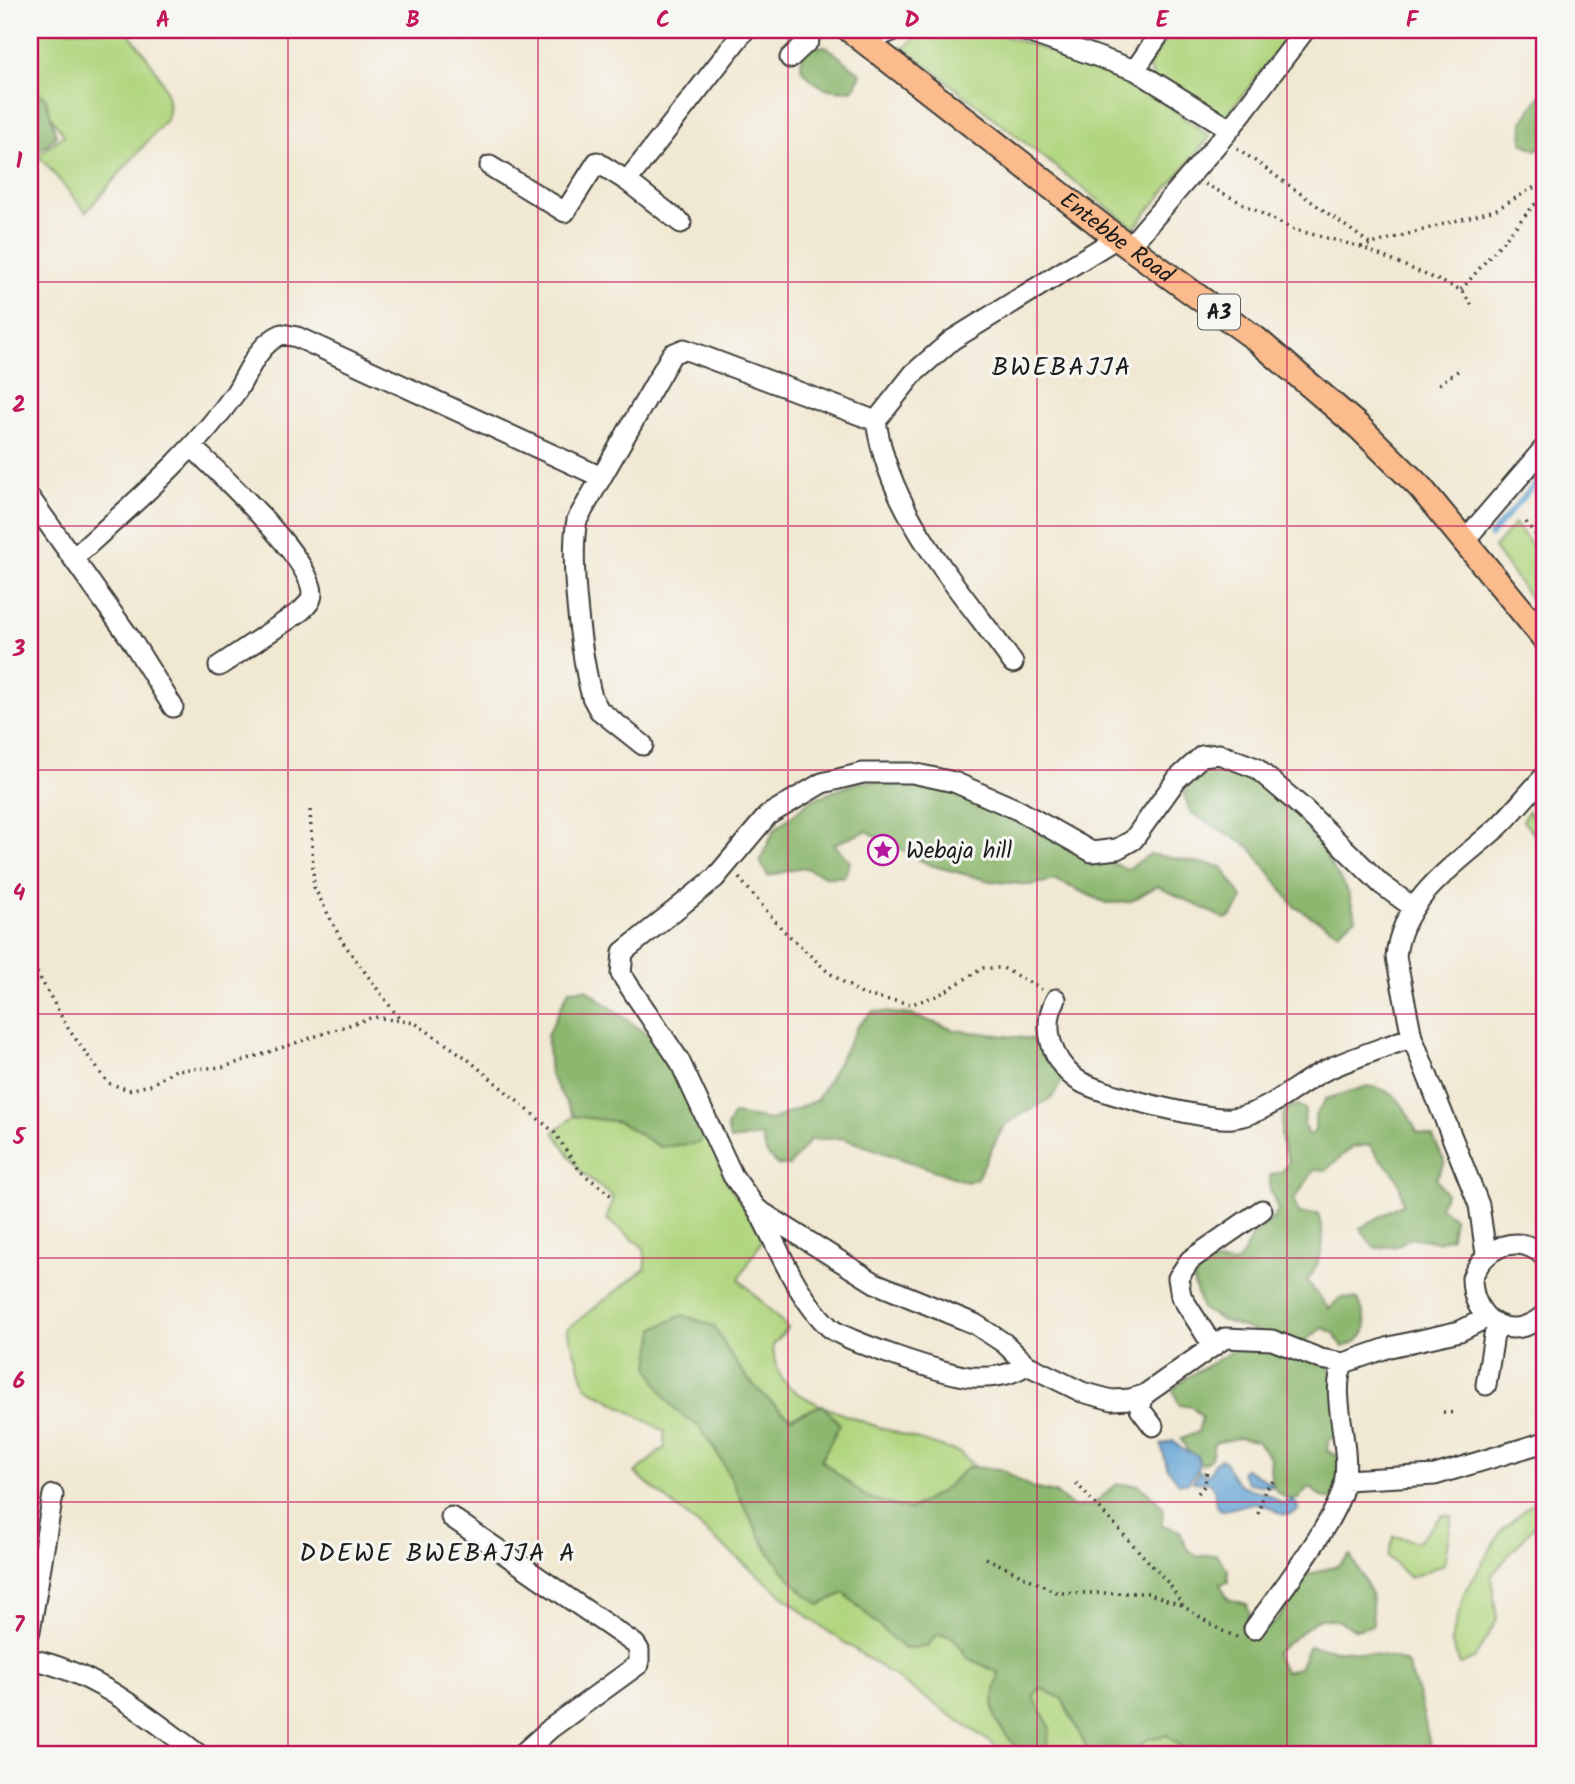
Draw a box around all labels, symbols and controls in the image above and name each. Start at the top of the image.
text: A [156,3,170,39]
text: B [406,3,420,39]
text: C [656,3,670,39]
text: D [904,3,920,39]
text: E [1156,3,1170,39]
text: F [1406,3,1420,39]
text: 1 [16,144,23,180]
street label: Entebbe Road [1051,184,1181,294]
road number: A3 [1198,294,1240,330]
district label: BWEBAJJA [992,347,1132,389]
text: 2 [12,388,26,424]
text: 3 [12,632,26,668]
place icon: Webaja hill [866,833,900,867]
place label: Webaja hill [906,834,1012,870]
text: 4 [13,876,26,912]
text: 5 [12,1120,27,1156]
text: 6 [13,1364,25,1400]
district label: DDEWE BWEBAJJA A [299,1533,577,1575]
text: 7 [14,1608,26,1644]

